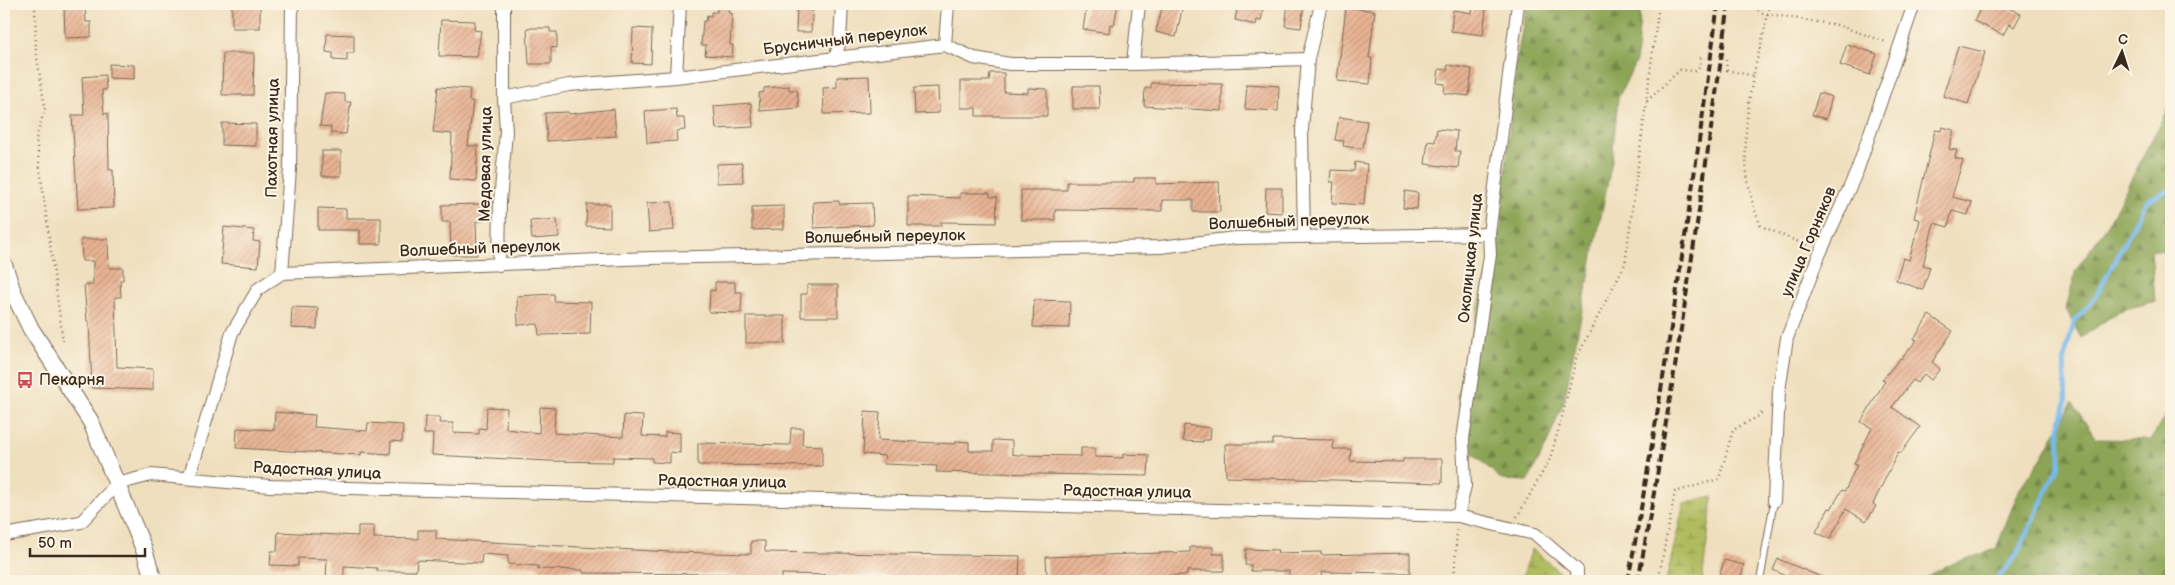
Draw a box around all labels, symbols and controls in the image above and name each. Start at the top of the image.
street label: Брусничный переулок [762,20,929,59]
north arrow [2098,28,2148,78]
text: С [2117,31,2129,48]
street label: Пахотная улица [262,77,284,198]
street label: Медовая улица [475,105,497,222]
street label: улица Горняков [1777,184,1841,300]
street label: Околицкая улица [1455,192,1487,324]
street label: Волшебный переулок [1208,210,1370,234]
street label: Волшебный переулок [804,226,966,248]
street label: Волшебный переулок [399,237,561,261]
bus stop icon: Пекарня [15,370,35,390]
place label: Пекарня [39,371,105,390]
street label: Радостная улица [252,458,382,484]
street label: Радостная улица [657,471,787,493]
street label: Радостная улица [1062,481,1192,503]
scale bar [30,525,145,557]
text: 50 m [38,534,72,553]

